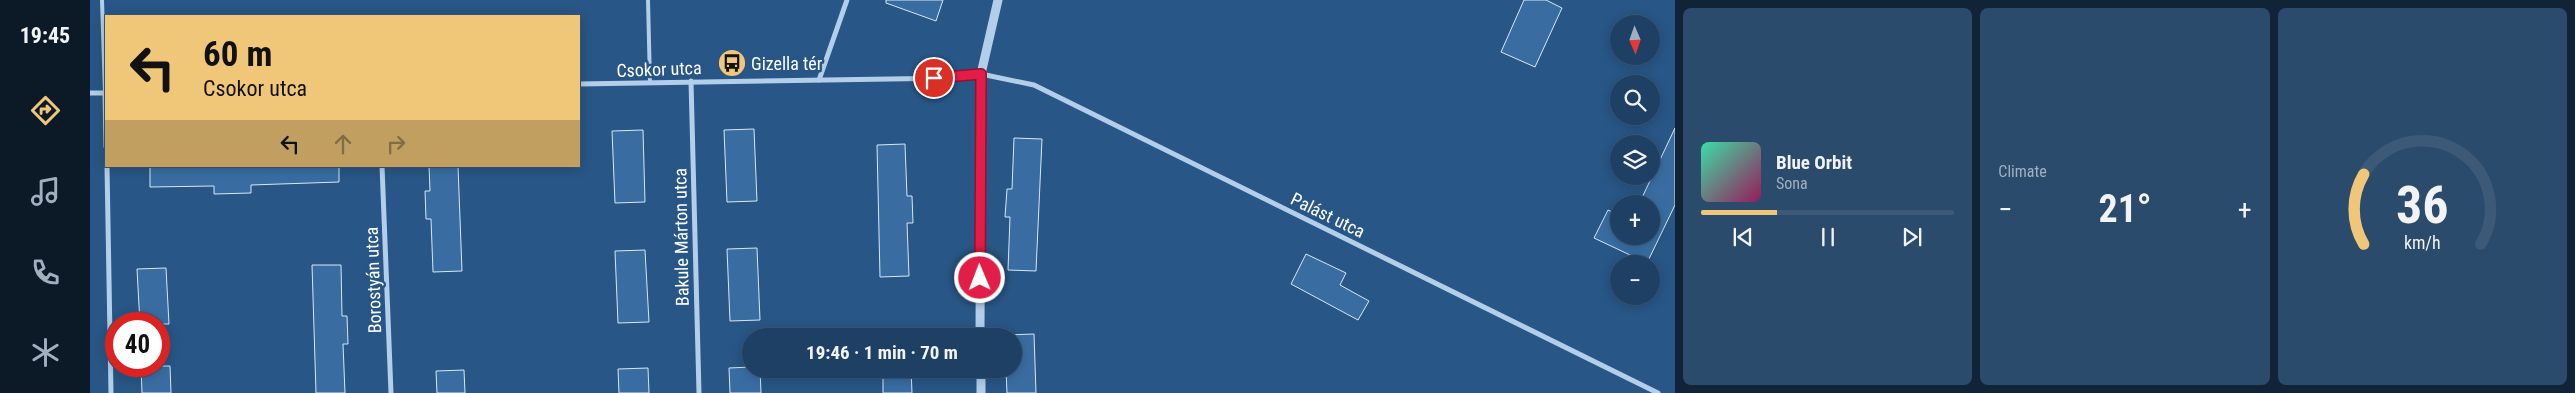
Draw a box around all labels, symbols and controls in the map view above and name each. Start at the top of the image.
north arrow [1610,15,1660,65]
map controls [1610,15,1660,305]
text: 19:45 [20,23,70,48]
text: 60 m [203,34,272,75]
icon: left [120,35,185,100]
bus stop icon: Gizella tér [717,48,747,78]
place label: Gizella tér [751,53,823,74]
street label: Csokor utca [616,57,702,81]
pin [913,57,955,99]
icon: arrive [920,64,948,92]
button: search [1610,75,1660,125]
text: Csokor utca [203,76,307,101]
icon: directions [28,93,63,128]
icon: left [276,130,304,158]
icon: ahead [329,130,357,158]
icon: right [382,130,410,158]
button: layers [1610,135,1660,185]
text: Blue Orbit [1776,151,1852,174]
text: Climate [1998,162,2047,181]
street label: Bakule Márton utca [669,168,693,306]
icon: music [28,174,63,209]
text: Sona [1776,174,1808,193]
text: 36 [2396,175,2449,236]
text: 21° [2098,187,2152,231]
street label: Palást utca [1287,188,1369,242]
text: − [1998,193,2012,226]
text: + [2238,193,2252,226]
button: + [1610,195,1660,245]
icon: previous [1729,223,1757,251]
icon: pause [1814,223,1842,251]
icon: next [1898,223,1926,251]
street label: Borostyán utca [361,226,385,334]
text: km/h [2404,232,2441,253]
position arrow [953,251,1005,303]
icon: phone [28,255,63,290]
button: − [1610,255,1660,305]
speed limit sign: 40 [105,312,170,377]
icon: climate [28,335,63,370]
text: 19:46 · 1 min · 70 m [806,341,958,364]

